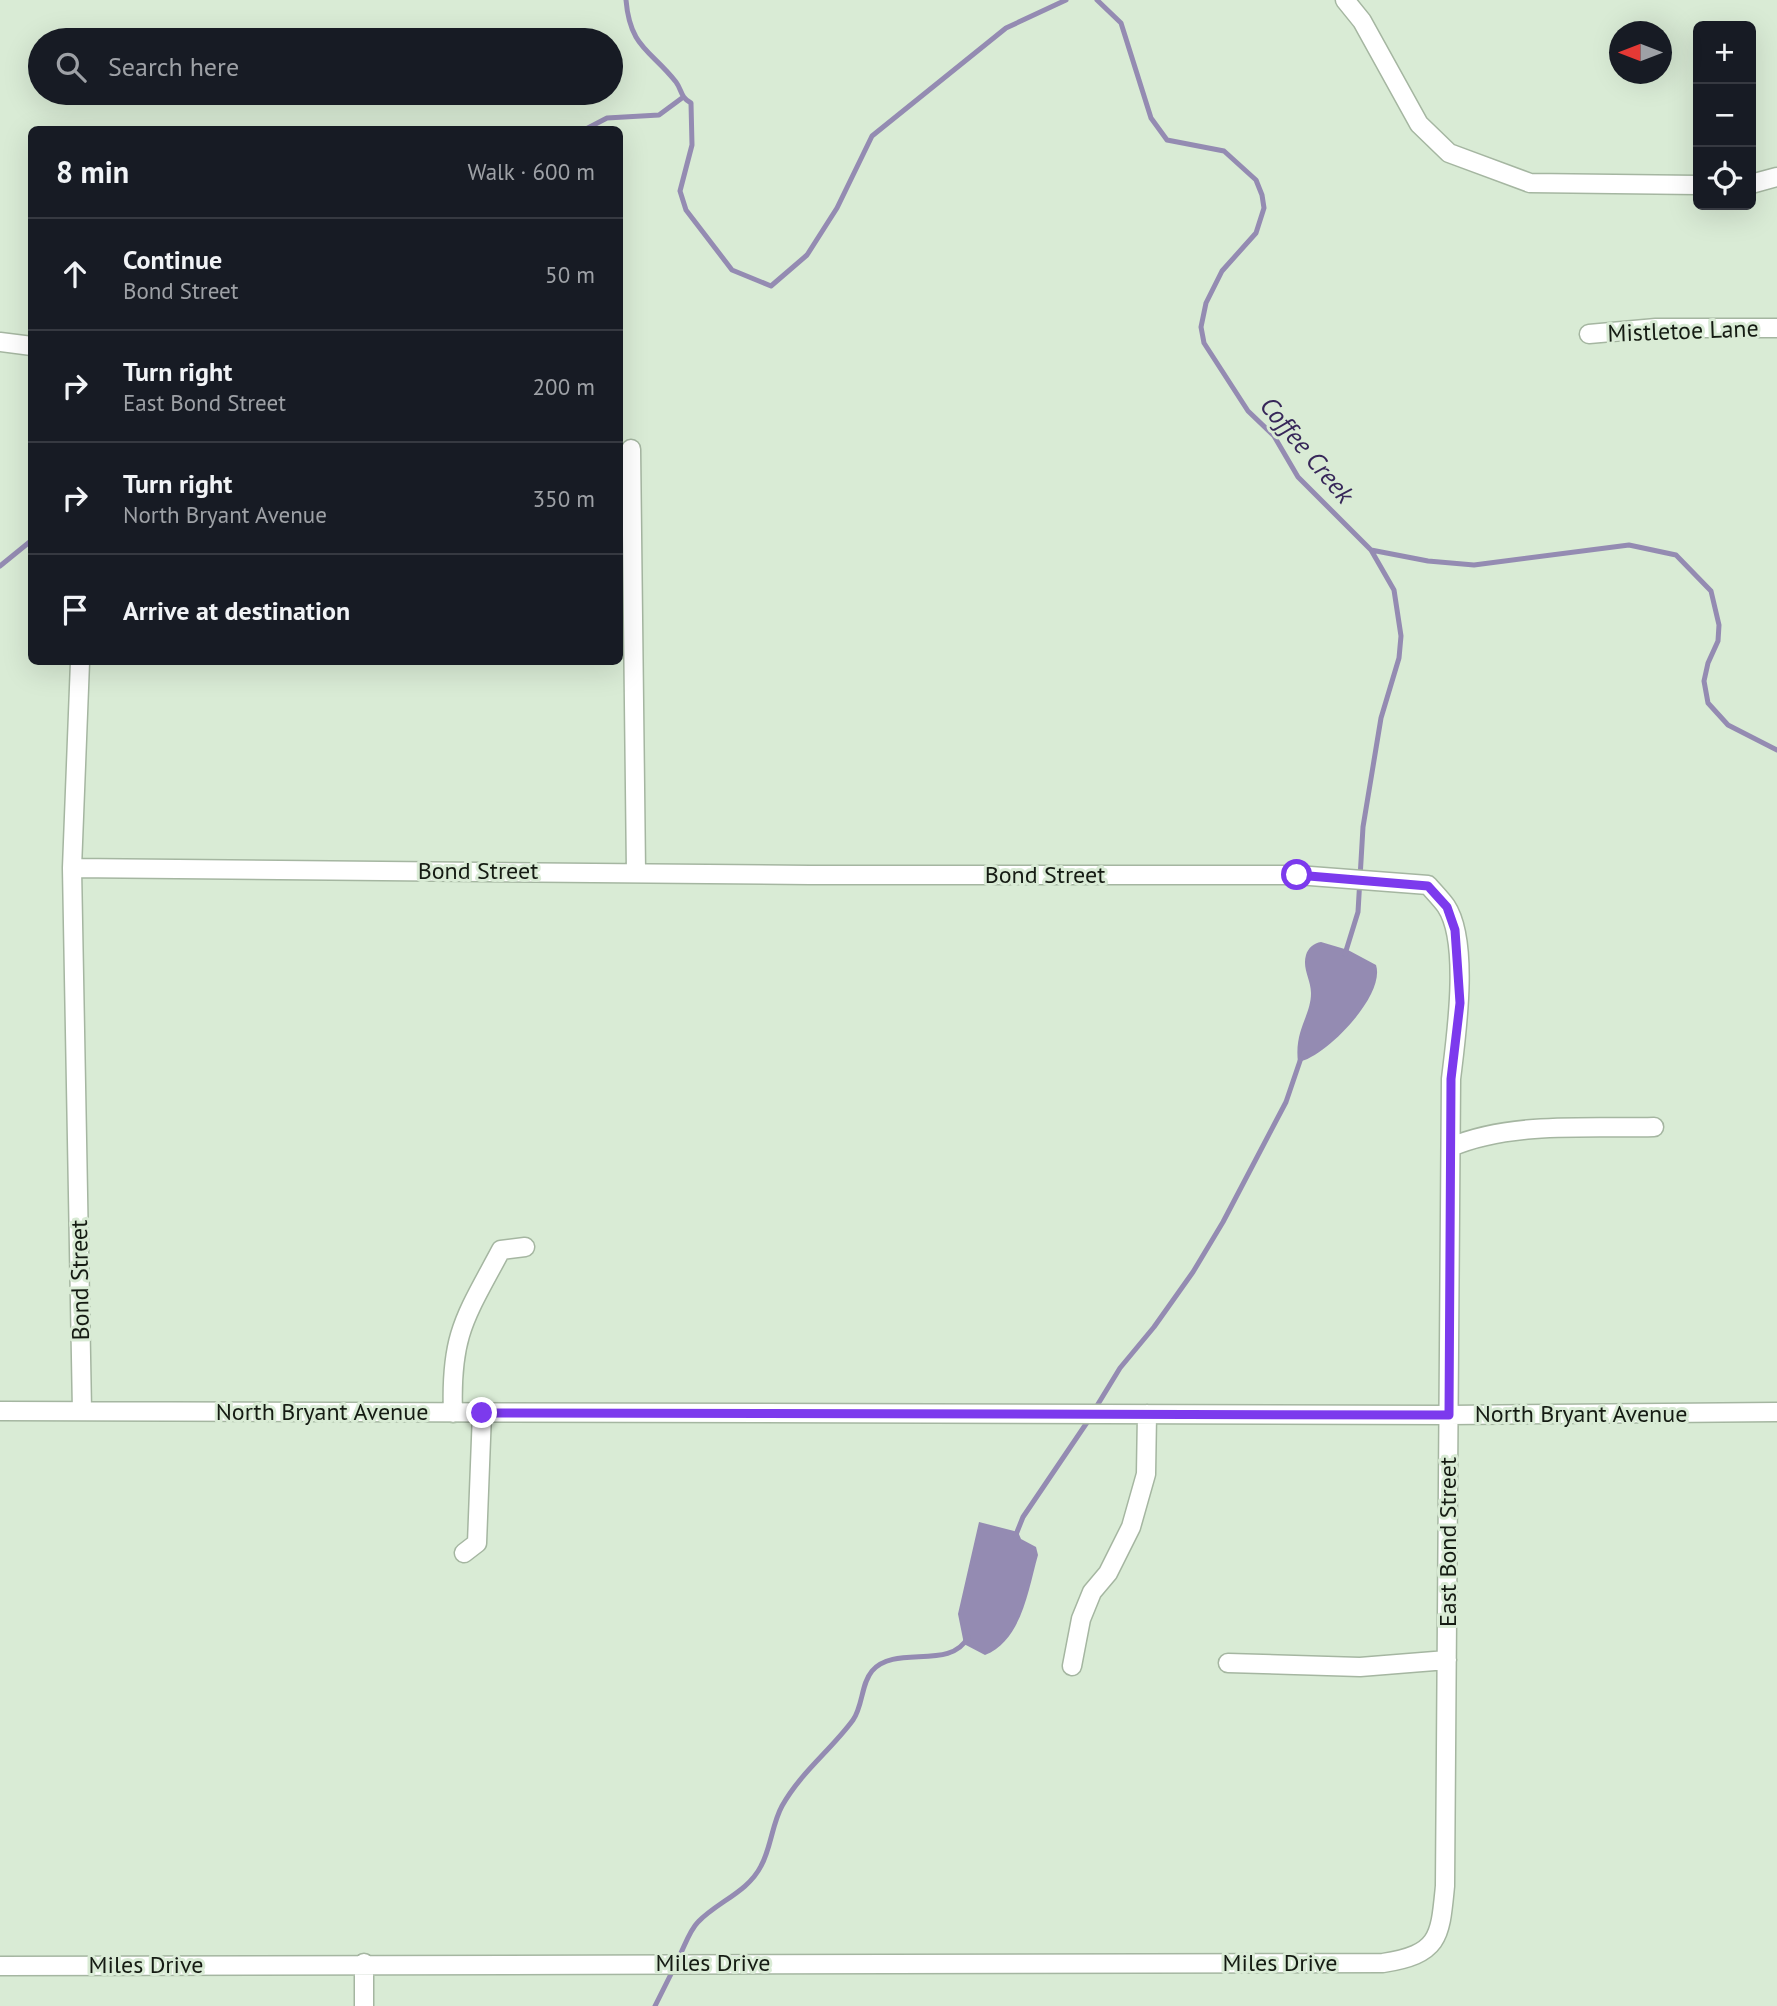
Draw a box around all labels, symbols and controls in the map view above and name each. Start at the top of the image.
north arrow [1609,21,1672,84]
map controls [1693,21,1756,210]
button: + [1693,21,1756,84]
search box [28,28,623,105]
icon: search [52,48,90,86]
text: Search here [108,50,239,83]
button: − [1693,84,1756,147]
button: locate [1693,147,1756,210]
text: 8 min [56,152,129,191]
text: Walk · 600 m [468,157,595,186]
text: Continue [123,243,222,276]
icon: ahead [56,255,94,293]
text: 50 m [545,260,595,289]
text: Bond Street [123,276,239,305]
street label: Mistletoe Lane [1607,312,1759,349]
text: Turn right [123,355,232,388]
icon: right [56,367,94,405]
text: 200 m [533,372,595,401]
text: East Bond Street [123,388,286,417]
water label: Coffee Creek [1253,390,1362,511]
text: Turn right [123,467,232,500]
icon: right [56,479,94,517]
text: 350 m [533,484,595,513]
text: North Bryant Avenue [123,500,327,529]
icon: arrive [56,591,94,629]
text: Arrive at destination [123,594,350,627]
street label: Bond Street [418,855,538,886]
street label: Bond Street [985,859,1105,890]
route start [1281,859,1312,890]
street label: Bond Street [63,1219,96,1341]
street label: North Bryant Avenue [216,1396,428,1427]
route end [466,1397,497,1428]
street label: North Bryant Avenue [1475,1398,1687,1429]
street label: East Bond Street [1432,1457,1463,1627]
street label: Miles Drive [656,1947,770,1978]
street label: Miles Drive [1223,1947,1337,1978]
street label: Miles Drive [89,1949,203,1980]

